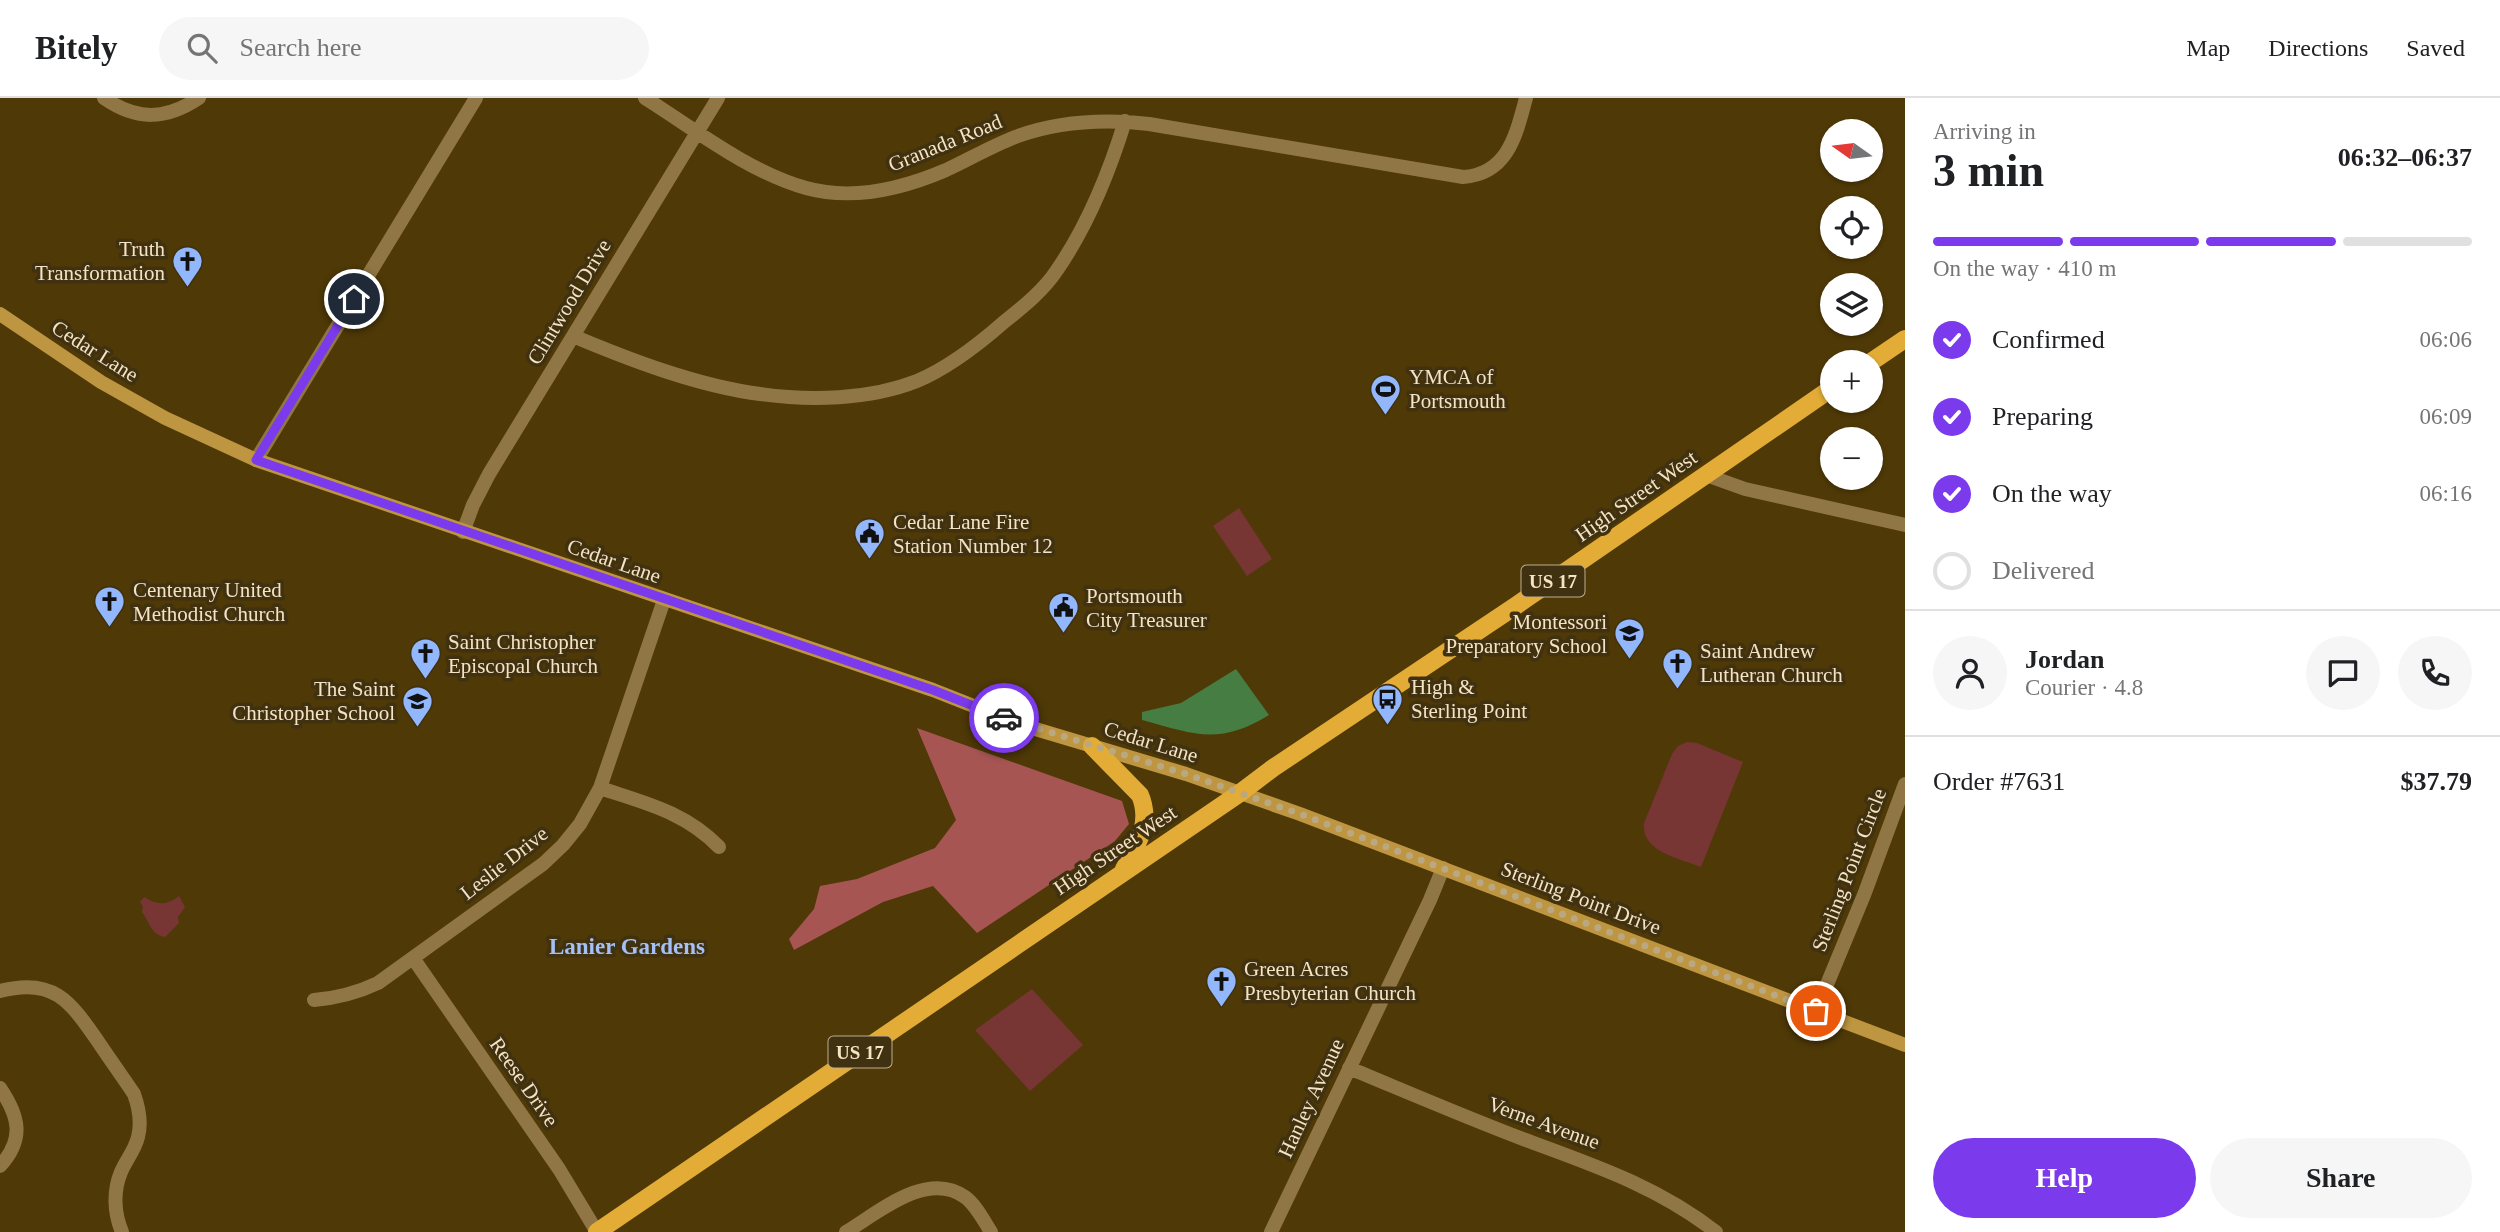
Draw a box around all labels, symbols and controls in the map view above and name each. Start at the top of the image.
search box [159,17,649,80]
icon: search [183,29,221,67]
text: Bitely [35,30,117,66]
text: Search here [239,33,361,62]
text: Map [2186,35,2230,61]
text: Directions [2268,35,2368,61]
text: Saved [2406,35,2465,61]
street label: Granada Road [885,109,1006,177]
north arrow [1820,119,1883,182]
map controls [1820,119,1883,490]
text: Arriving in [1933,119,2036,144]
text: 06:32–06:37 [2338,143,2472,172]
text: 3 min [1933,145,2044,196]
button: locate [1820,196,1883,259]
street label: Clintwood Drive [522,235,616,369]
place label: Truth Transformation [35,237,165,285]
church icon: Truth Transformation [171,244,205,288]
text: On the way · 410 m [1933,256,2116,281]
pin [324,269,384,329]
button: layers [1820,273,1883,336]
icon: home [335,280,373,318]
street label: Cedar Lane [47,315,143,387]
icon: check [1933,321,1971,359]
text: Confirmed [1992,325,2105,354]
text: 06:06 [2420,327,2472,352]
button: + [1820,350,1883,413]
place label: YMCA of Portsmouth [1409,365,1506,413]
sports icon: YMCA of Portsmouth [1369,372,1403,416]
icon: check [1933,398,1971,436]
text: Preparing [1992,402,2093,431]
text: 06:09 [2420,404,2472,429]
button: − [1820,427,1883,490]
street label: High Street West [1571,445,1701,547]
icon: check [1933,475,1971,513]
text: On the way [1992,479,2112,508]
text: 06:16 [2420,481,2472,506]
place label: Cedar Lane Fire Station Number 12 [893,510,1053,558]
public building icon: Cedar Lane Fire Station Number 12 [853,517,887,561]
street label: Cedar Lane [564,534,664,588]
text: Delivered [1992,556,2095,585]
road number: US 17 [1522,566,1584,596]
place label: Centenary United Methodist Church [133,578,286,626]
place label: Portsmouth City Treasurer [1086,584,1207,632]
church icon: Centenary United Methodist Church [93,585,127,629]
public building icon: Portsmouth City Treasurer [1046,591,1080,635]
place label: Montessori Preparatory School [1445,610,1607,658]
school or university icon: Montessori Preparatory School [1613,617,1647,661]
place label: Saint Christopher Episcopal Church [448,630,598,678]
button: person [1933,636,2007,710]
button: chat [2306,636,2380,710]
button: phone [2398,636,2472,710]
church icon: Saint Christopher Episcopal Church [408,637,442,681]
place label: Saint Andrew Lutheran Church [1700,639,1843,687]
text: Jordan [2025,645,2104,674]
church icon: Saint Andrew Lutheran Church [1660,646,1694,690]
place label: High & Sterling Point [1411,675,1527,723]
text: Courier · 4.8 [2025,675,2143,700]
place label: The Saint Christopher School [232,677,395,725]
bus stop icon: High & Sterling Point [1371,682,1405,726]
courier [969,683,1039,753]
school or university icon: The Saint Christopher School [401,684,435,728]
icon: car [985,699,1023,737]
street label: Cedar Lane [1101,716,1201,768]
text: Order #7631 [1933,767,2065,796]
text: $37.79 [2401,767,2472,796]
street label: Sterling Point Circle [1807,785,1891,955]
street label: High Street West [1049,800,1181,900]
street label: Leslie Drive [455,821,553,905]
street label: Sterling Point Drive [1498,856,1664,940]
district label: Lanier Gardens [549,934,705,959]
place label: Green Acres Presbyterian Church [1244,957,1417,1005]
church icon: Green Acres Presbyterian Church [1204,964,1238,1008]
pin [1786,981,1846,1041]
icon: bag [1797,992,1835,1030]
street label: Reese Drive [485,1033,563,1131]
street label: Hanley Avenue [1273,1035,1349,1161]
road number: US 17 [828,1036,892,1068]
street label: Verne Avenue [1485,1092,1603,1154]
button: Help [1933,1138,2196,1218]
button: Share [2210,1138,2472,1218]

